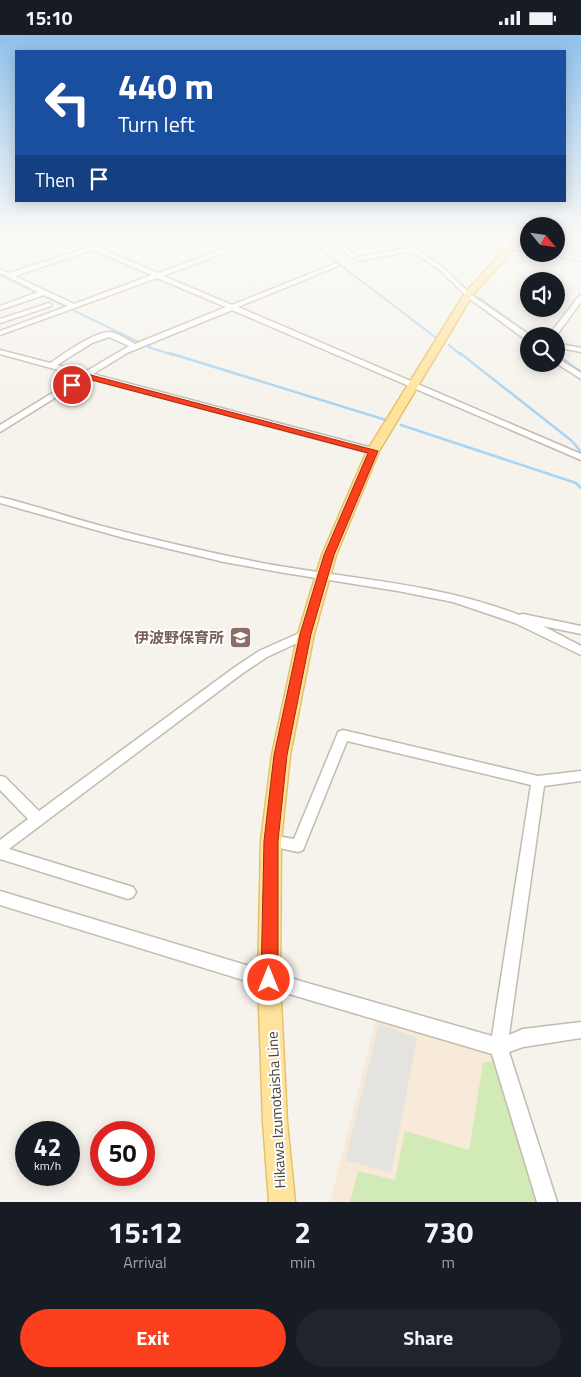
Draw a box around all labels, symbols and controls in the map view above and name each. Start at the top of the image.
text: 15:10 [25,3,72,32]
text: 440 m [118,59,214,113]
icon: left [35,70,100,135]
text: Turn left [118,107,195,141]
text: Then [35,165,75,194]
icon: arrive [85,165,113,193]
north arrow [520,217,565,263]
map controls [520,217,565,372]
button: sound [520,272,565,317]
button: search [520,327,565,372]
pin [51,364,93,406]
icon: arrive [58,371,86,399]
school or university icon: 伊波野保育所 [228,625,252,649]
place label: 伊波野保育所 [134,626,224,649]
position arrow [242,953,294,1005]
street label: Hikawa Izumotaisha Line [260,1031,292,1189]
speed limit sign: 50 [90,1121,155,1186]
text: 42 [33,1128,62,1166]
text: km/h [34,1156,61,1175]
text: 15:12 [108,1209,182,1255]
text: 2 [294,1209,311,1255]
text: 730 [423,1209,473,1255]
text: Arrival [123,1250,167,1274]
text: min [290,1250,315,1274]
text: m [442,1250,455,1274]
button: Exit [20,1309,286,1367]
button: Share [296,1309,561,1367]

